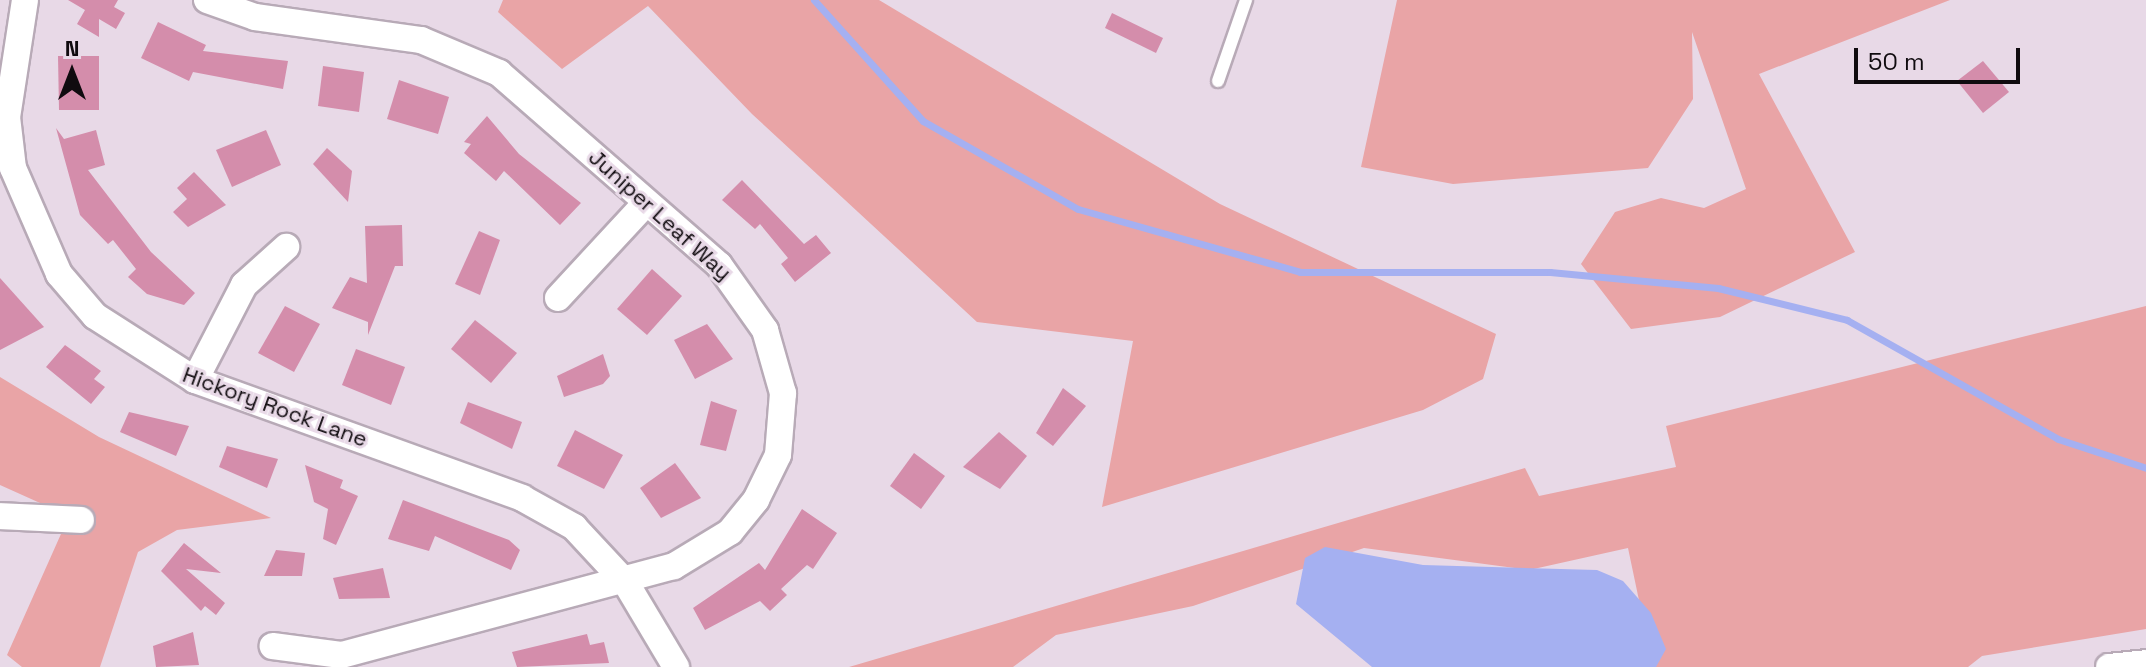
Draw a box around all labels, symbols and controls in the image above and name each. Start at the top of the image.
north arrow [32,32,112,112]
scale bar [1858,32,2024,82]
text: N [65,34,79,62]
text: 50 m [1868,46,1925,77]
street label: Juniper Leaf Way [583,144,737,286]
street label: Hickory Rock Lane [179,361,371,453]

